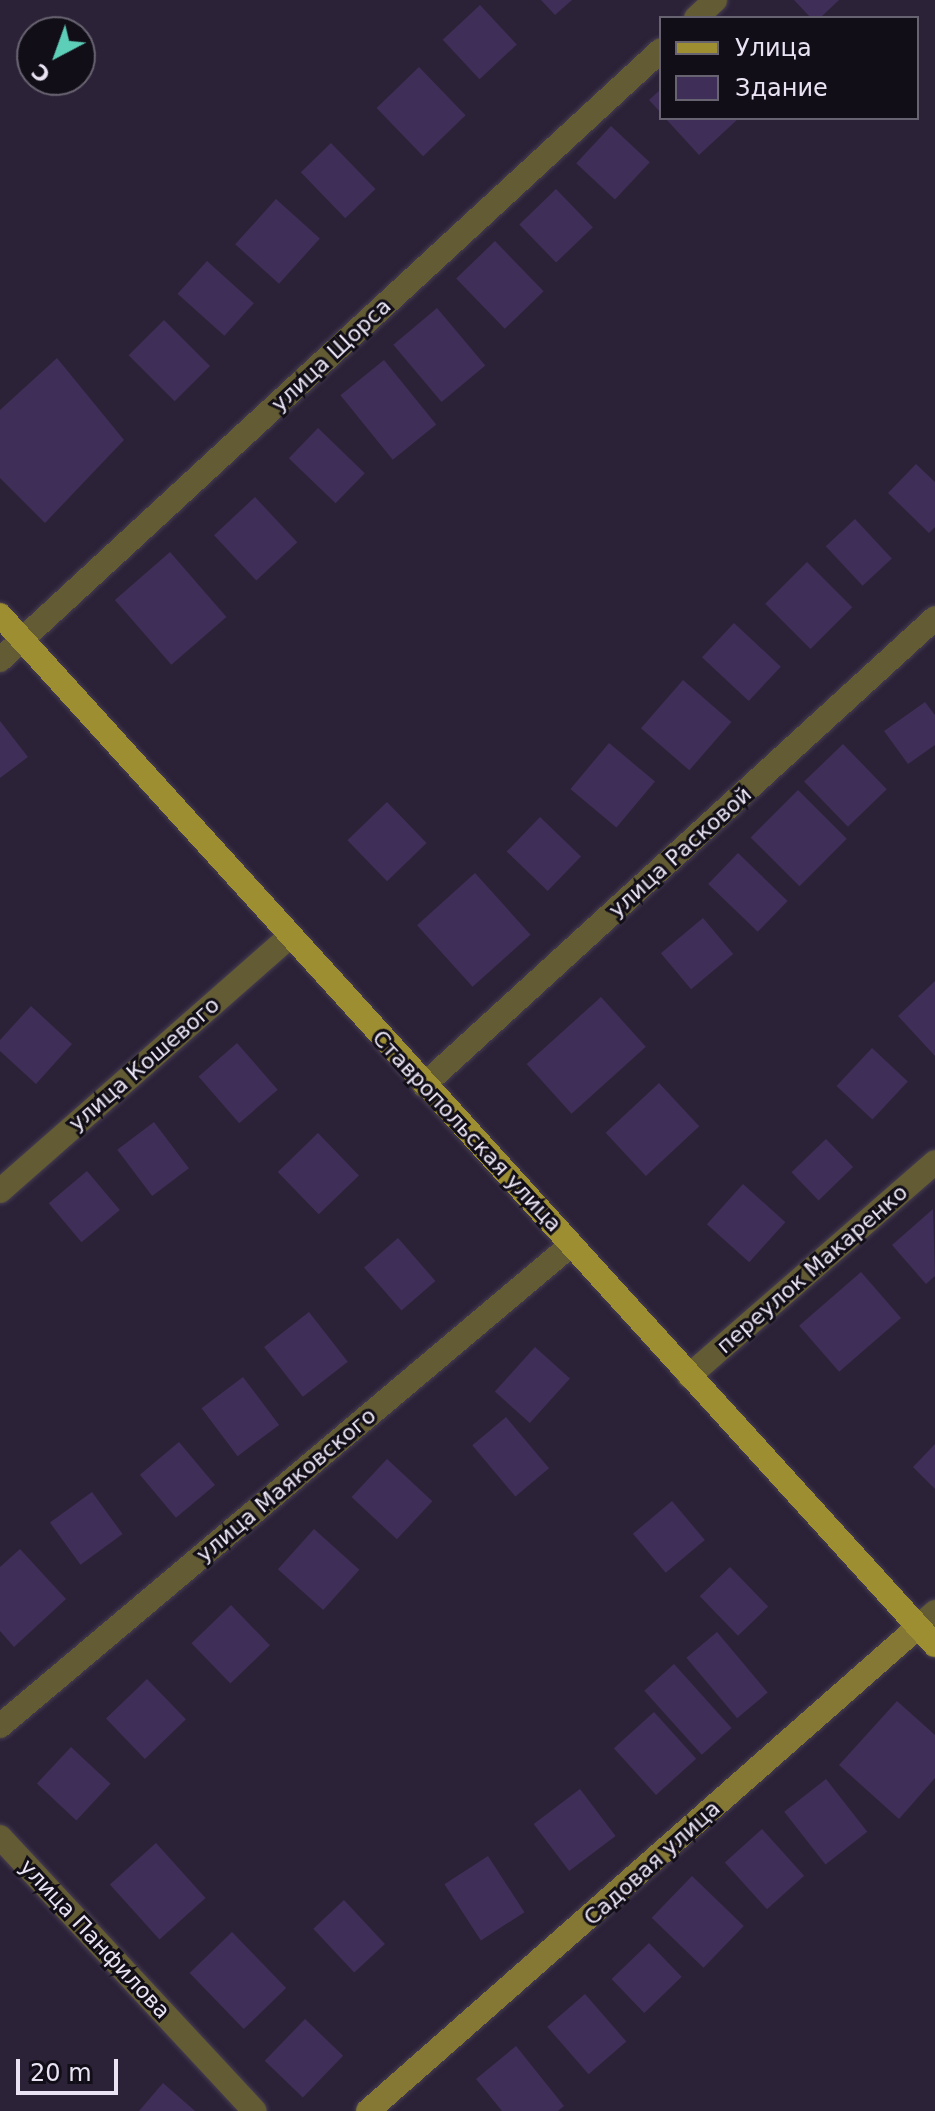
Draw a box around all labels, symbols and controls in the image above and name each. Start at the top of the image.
north arrow [16,16,96,96]
legend [659,16,919,120]
text: Улица [735,34,812,62]
text: С [27,58,56,88]
text: Здание [735,74,828,102]
street label: улица Щорса [266,293,396,417]
street label: улица Расковой [603,781,757,923]
street label: улица Кошевого [63,991,225,1137]
street label: Ставропольская улица [367,1025,567,1237]
street label: переулок Макаренко [711,1179,913,1359]
street label: улица Маяковского [191,1402,381,1568]
street label: Садовая улица [579,1795,725,1931]
street label: улица Панфилова [14,1854,176,2024]
scale bar [20,2043,122,2093]
text: 20 m [30,2059,92,2087]

